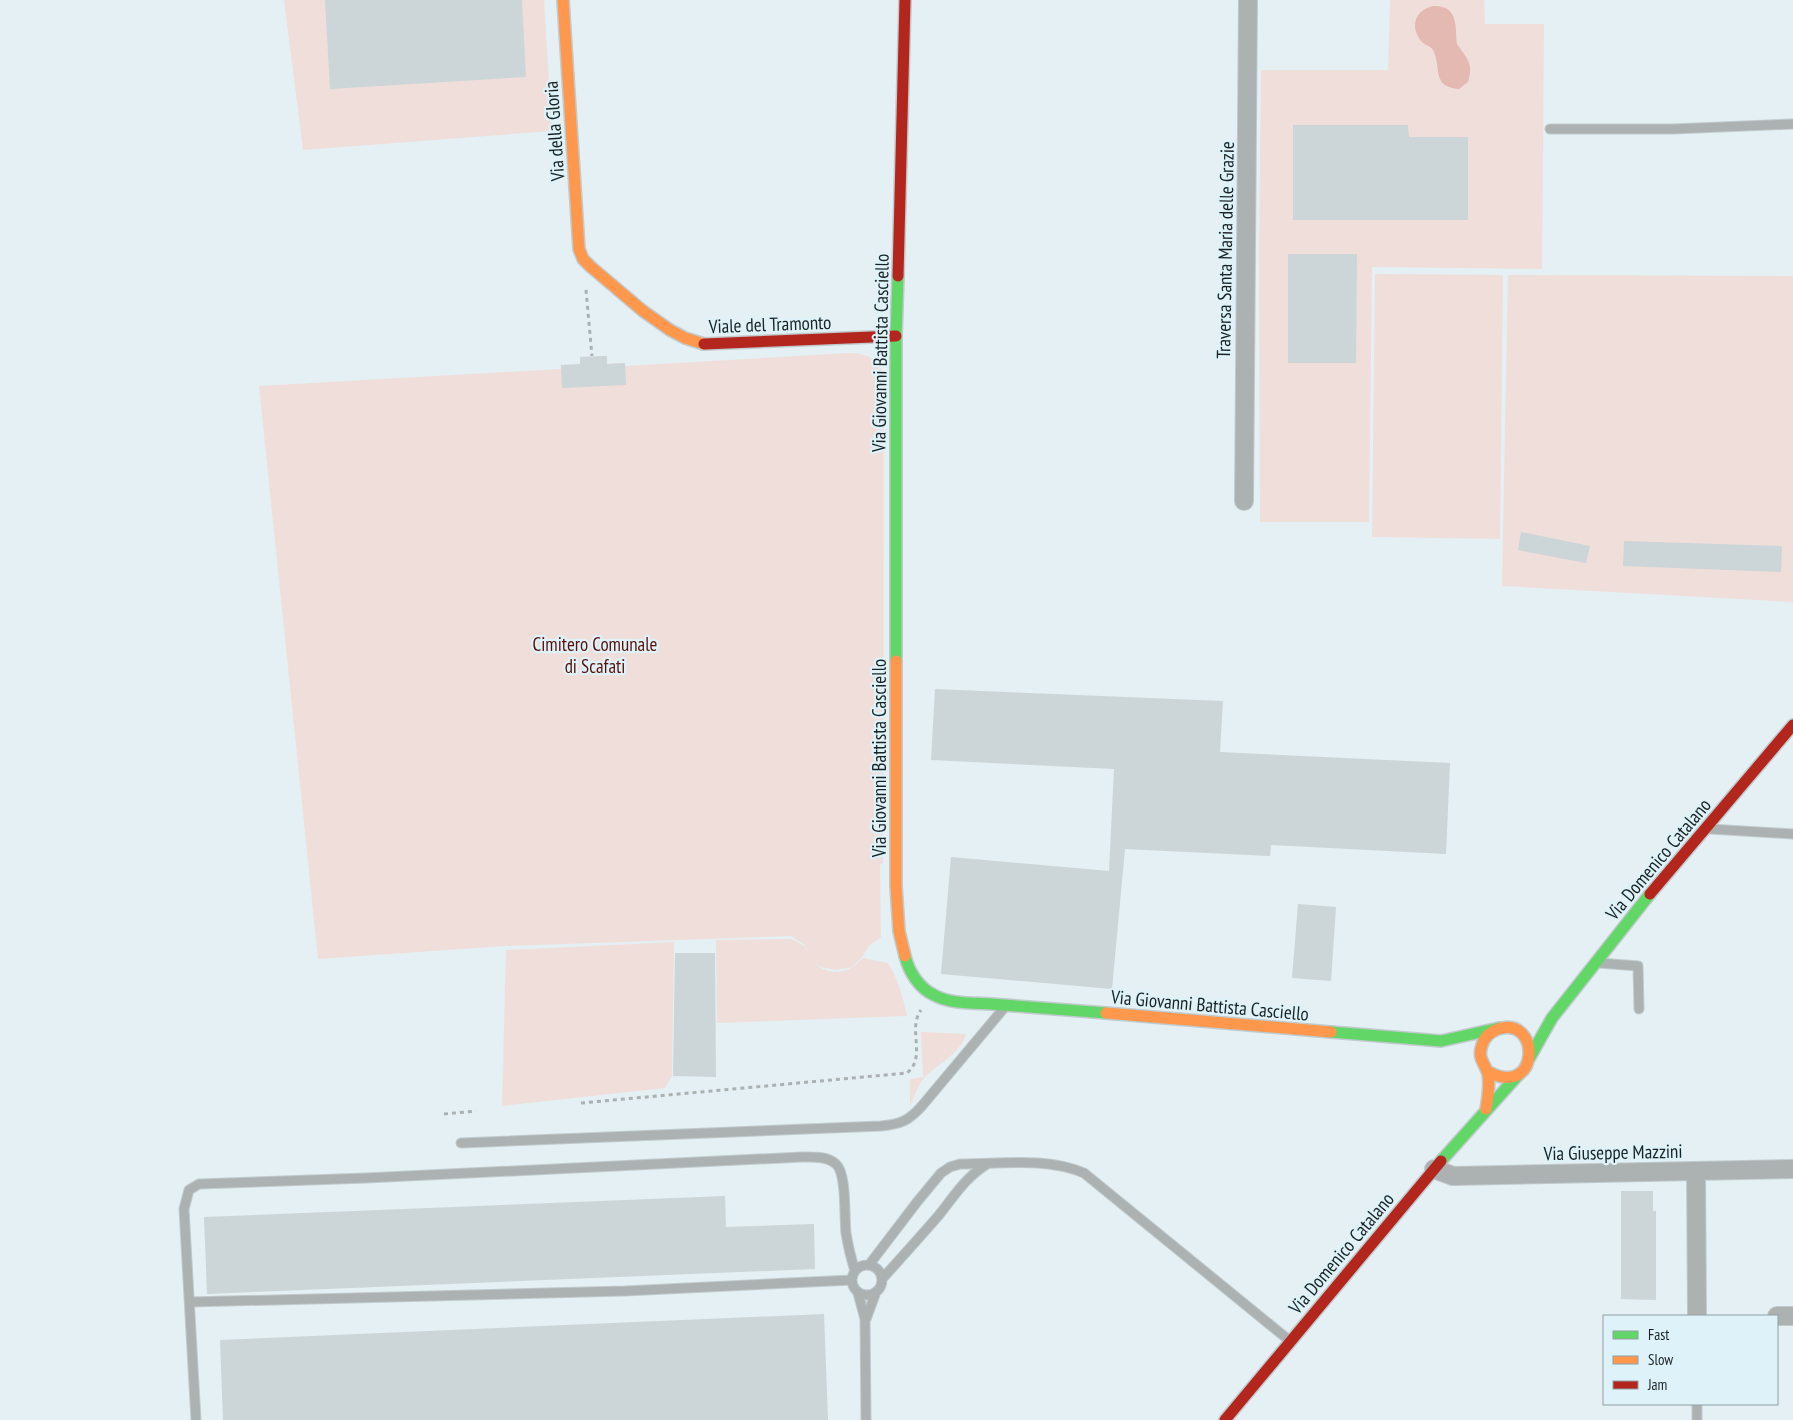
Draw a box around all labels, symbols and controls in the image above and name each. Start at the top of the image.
street label: Via della Gloria [539,80,570,183]
street label: Traversa Santa Maria delle Grazie [1211,141,1239,359]
street label: Via Giovanni Battista Casciello [866,254,894,453]
street label: Viale del Tramonto [707,310,832,338]
park label: Cimitero Comunale di Scafati [533,632,658,678]
street label: Via Giovanni Battista Casciello [867,659,891,858]
street label: Via Domenico Catalano [1599,793,1716,926]
street label: Via Giovanni Battista Casciello [1109,984,1310,1026]
street label: Via Giuseppe Mazzini [1542,1139,1683,1165]
street label: Via Domenico Catalano [1282,1187,1399,1320]
legend [1603,1315,1778,1405]
text: Fast [1648,1325,1669,1344]
text: Slow [1648,1350,1673,1369]
text: Jam [1647,1375,1667,1394]

